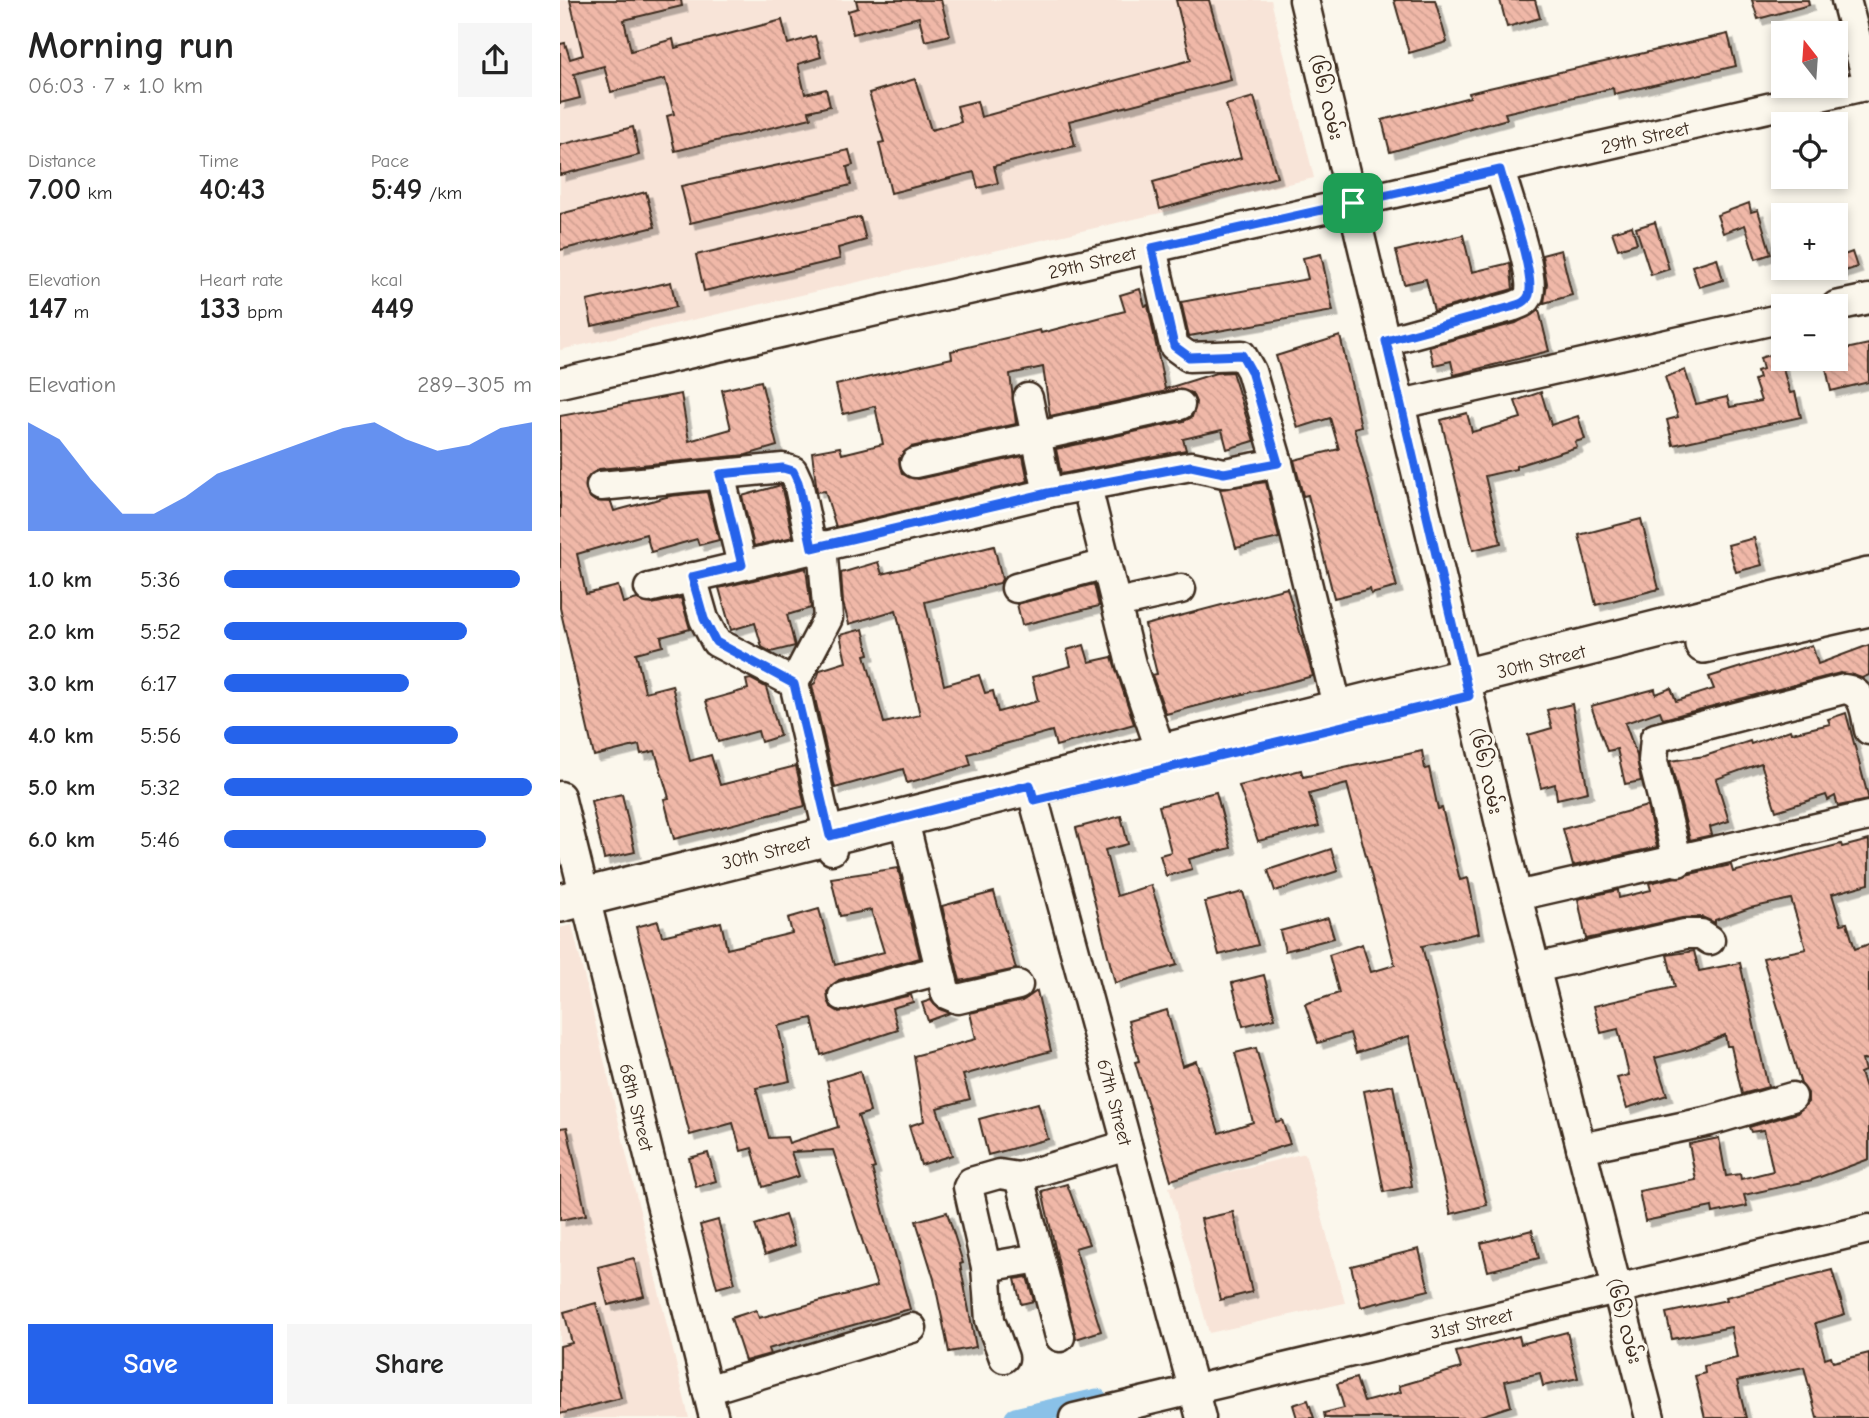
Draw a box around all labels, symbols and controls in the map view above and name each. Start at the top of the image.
north arrow [1771,21,1848,98]
map controls [1771,21,1848,371]
button: share [458,23,532,97]
text: Morning run [28,24,234,68]
street label: (၆၆) လမ်း [1305,51,1351,142]
text: 06:03 · 7 × 1.0 km [28,72,203,99]
button: locate [1771,112,1848,189]
street label: 29th Street [1599,117,1692,159]
text: Distance [28,150,96,172]
text: Time [199,150,239,172]
text: Pace [371,150,409,172]
text: 7.00 [28,172,81,207]
text: 40:43 [199,172,266,207]
text: 5:49 [371,172,423,207]
pin [1323,173,1383,233]
text: km [81,182,113,204]
text: /km [423,182,462,204]
icon: arrive [1334,184,1372,222]
button: + [1771,203,1848,280]
street label: 29th Street [1046,242,1139,284]
text: Elevation [28,269,101,291]
text: Heart rate [199,269,283,291]
text: kcal [371,269,403,291]
text: 147 [28,291,67,326]
text: 133 [199,291,241,326]
text: 449 [371,291,415,326]
button: − [1771,294,1848,371]
text: m [67,301,89,323]
text: bpm [241,301,283,323]
text: Elevation [28,371,116,398]
text: 289–305 m [417,371,532,398]
text: 1.0 km [28,566,92,593]
text: 5:36 [140,566,181,593]
text: 2.0 km [28,618,94,645]
text: 5:52 [140,618,181,645]
street label: 30th Street [1495,640,1588,684]
text: 3.0 km [28,670,94,697]
text: 6:17 [140,670,177,697]
text: 4.0 km [28,722,94,749]
text: 5:56 [140,722,182,749]
street label: (၆၆) လမ်း [1465,725,1511,816]
text: 5.0 km [28,774,95,801]
text: 5:32 [140,774,180,801]
text: 6.0 km [28,826,95,853]
text: 5:46 [140,826,180,853]
street label: 30th Street [720,831,813,875]
street label: 67th Street [1092,1057,1136,1149]
street label: 68th Street [615,1061,658,1154]
street label: (၆၆) လမ်း [1602,1275,1650,1366]
street label: 31st Street [1428,1304,1515,1344]
button: Save [28,1324,273,1404]
button: Share [287,1324,532,1404]

